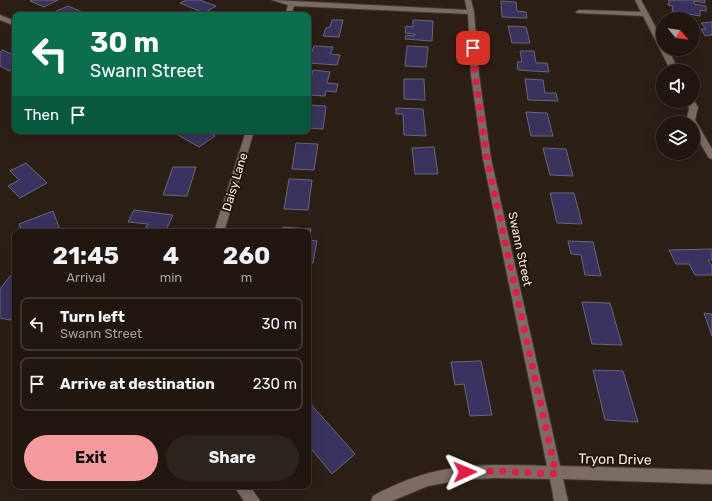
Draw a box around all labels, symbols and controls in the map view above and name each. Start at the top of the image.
north arrow [656,12,700,56]
map controls [656,12,700,160]
text: 30 m [90,26,159,59]
icon: left [24,28,76,80]
pin [456,31,490,65]
icon: arrive [462,37,484,59]
text: Swann Street [90,60,204,82]
button: sound [656,64,700,108]
icon: arrive [67,104,89,126]
text: Then [24,106,59,124]
button: layers [656,116,700,160]
street label: Daisy Lane [219,151,251,213]
street label: Swann Street [505,211,535,288]
text: 21:45 [53,242,119,270]
text: 4 [163,242,179,270]
text: 260 [223,242,270,270]
text: Arrival [66,270,105,285]
text: min [160,270,182,285]
text: m [241,270,252,285]
text: Turn left [60,308,125,326]
icon: left [26,313,48,335]
text: 30 m [261,315,297,333]
text: Swann Street [60,326,142,341]
icon: arrive [26,373,48,395]
text: Arrive at destination [60,375,215,393]
text: 230 m [253,375,297,393]
button: Exit [24,435,158,481]
button: Share [166,435,299,481]
street label: Tryon Drive [578,450,652,469]
position arrow [444,451,486,493]

